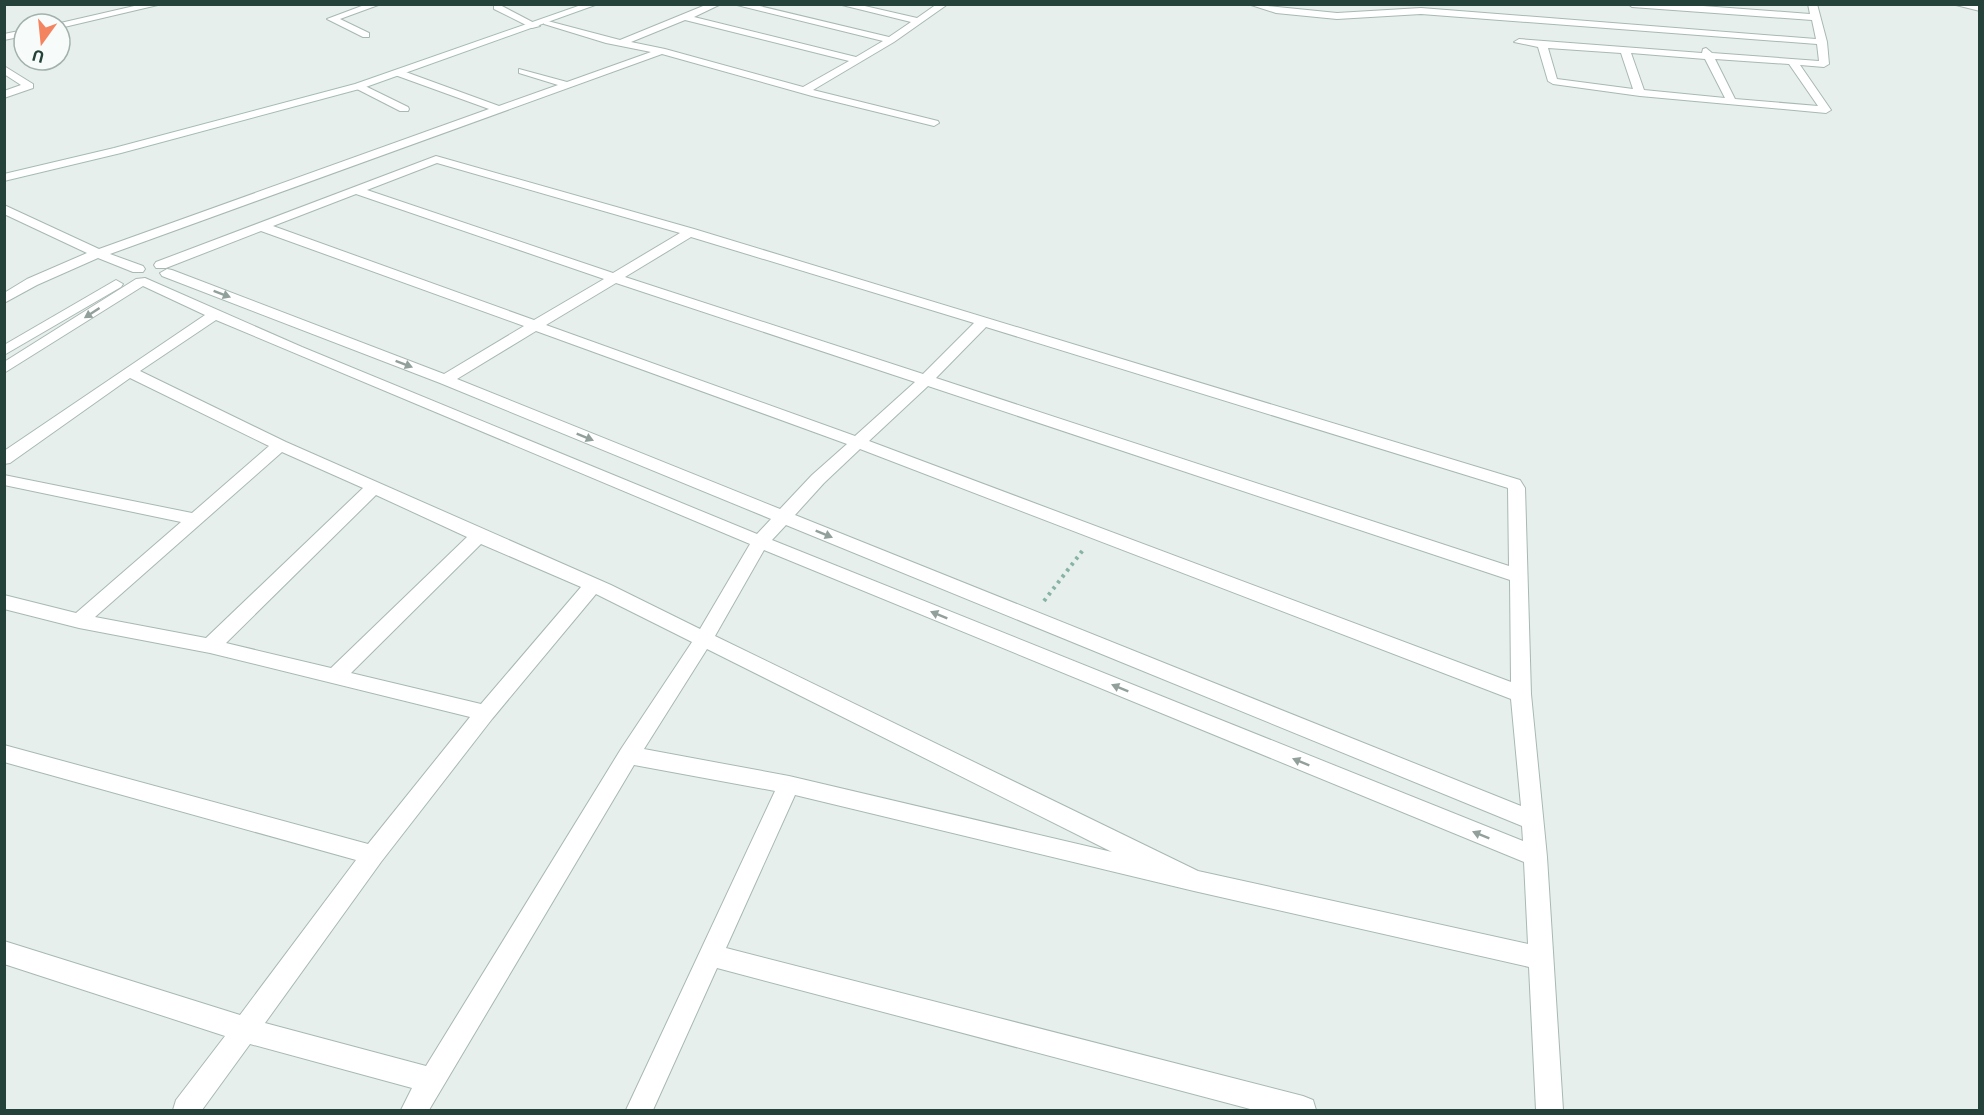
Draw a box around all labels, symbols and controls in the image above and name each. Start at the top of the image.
north arrow [12,12,72,72]
text: U [29,44,47,69]
one-way arrow [213,290,231,299]
one-way arrow [84,307,100,318]
one-way arrow [395,360,413,369]
one-way arrow [576,432,594,442]
one-way arrow [815,529,833,539]
one-way arrow [930,610,948,620]
one-way arrow [1111,683,1129,692]
one-way arrow [1291,757,1309,767]
one-way arrow [1472,830,1490,840]

